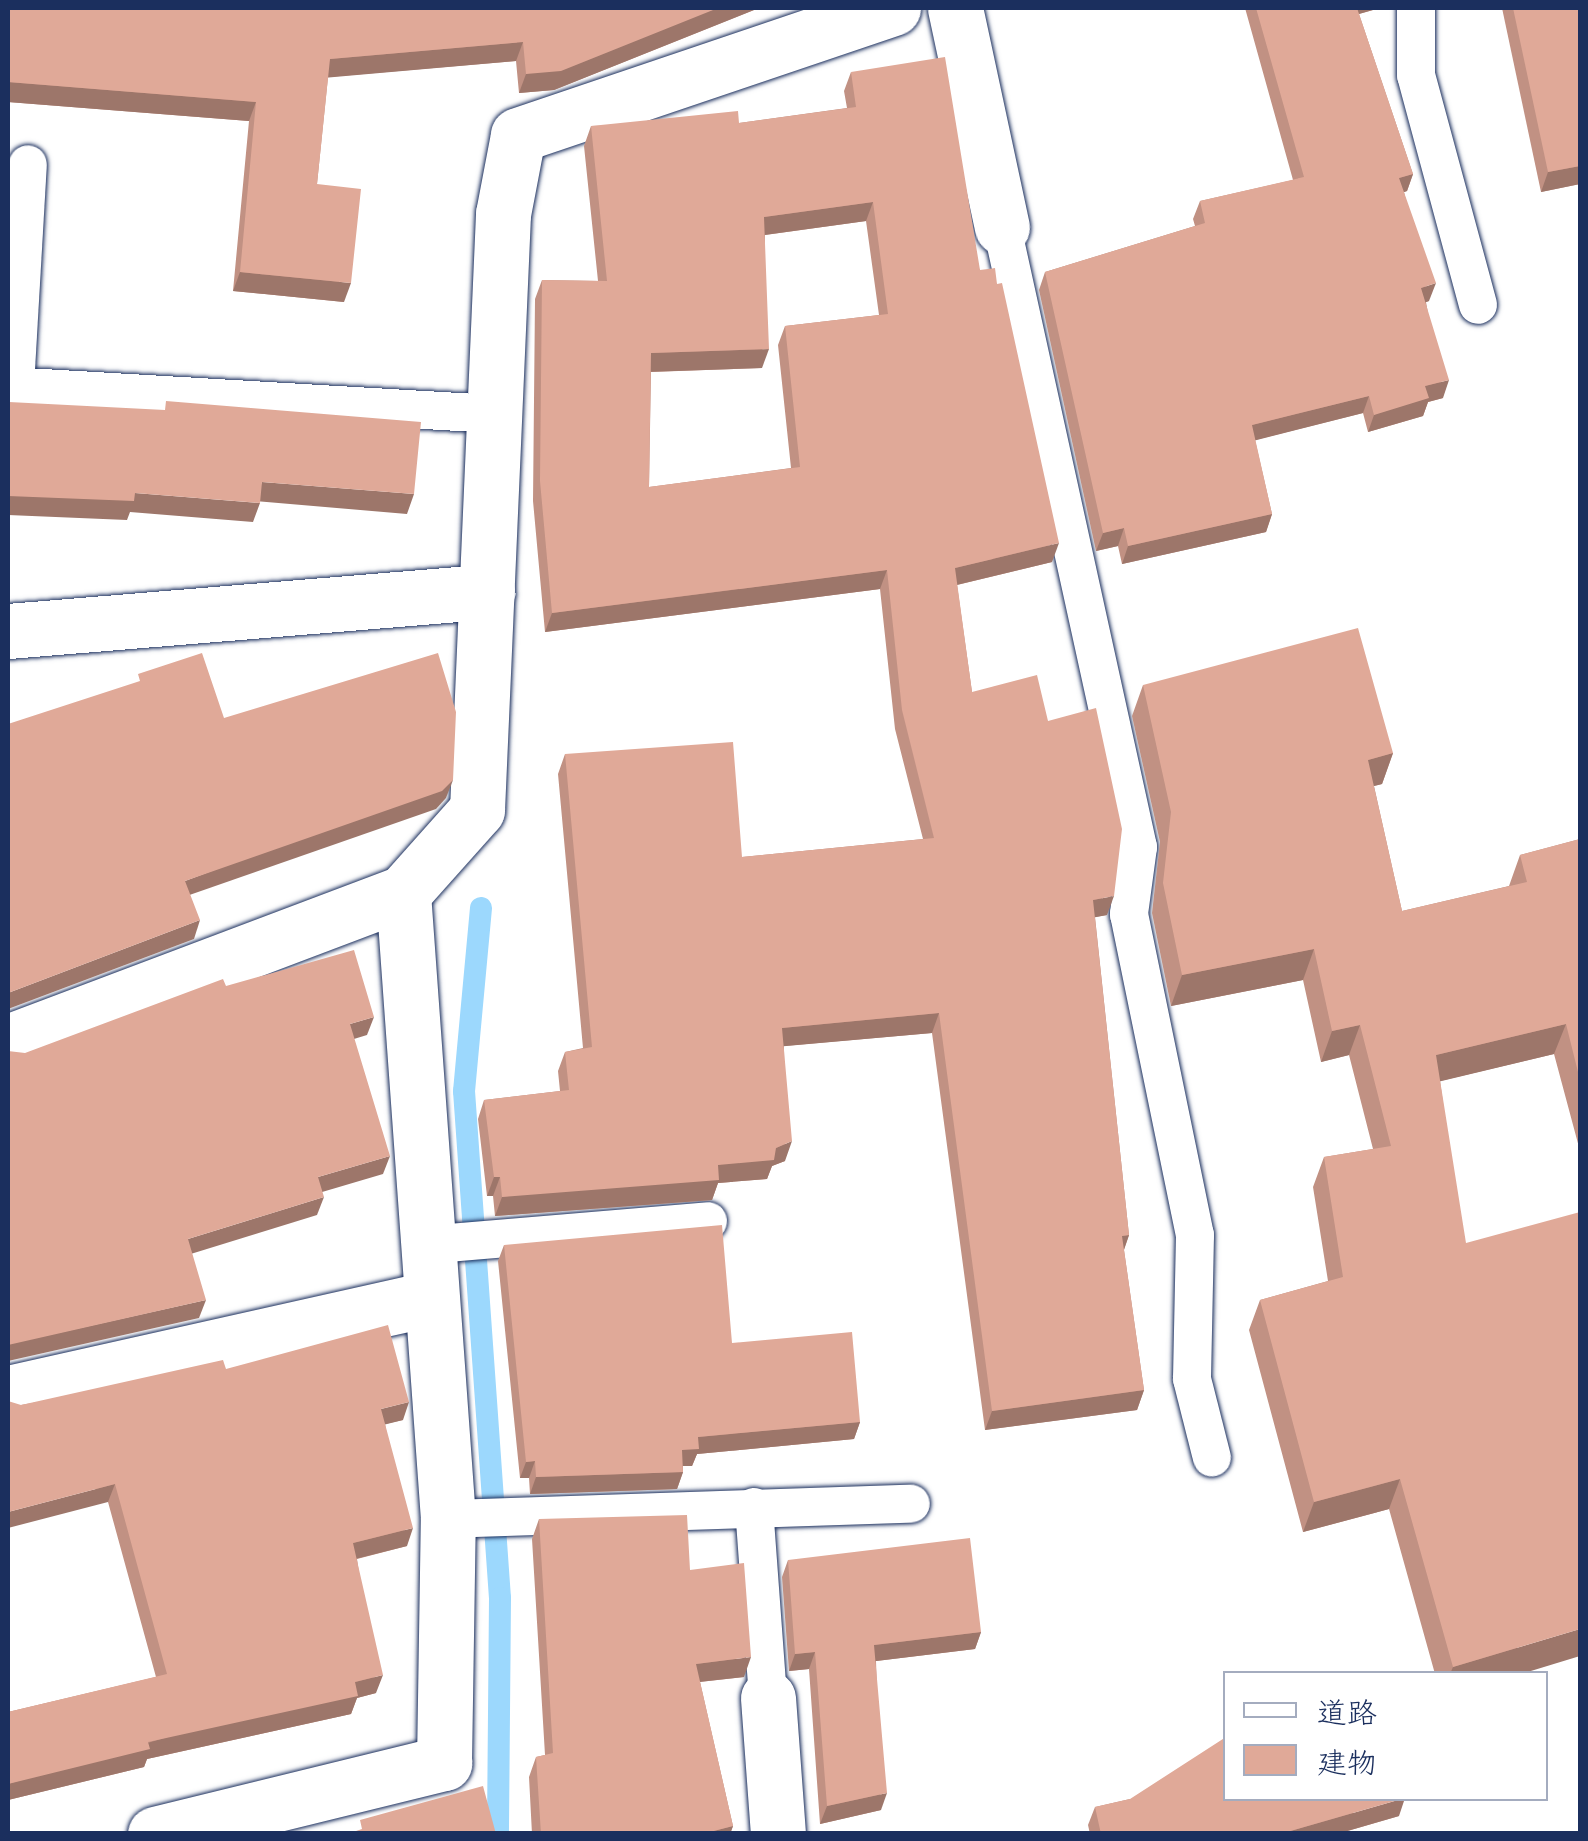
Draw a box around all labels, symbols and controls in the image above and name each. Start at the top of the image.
legend [1223,1671,1548,1801]
text: 道路 [1317,1692,1377,1733]
text: 建物 [1317,1742,1377,1783]

